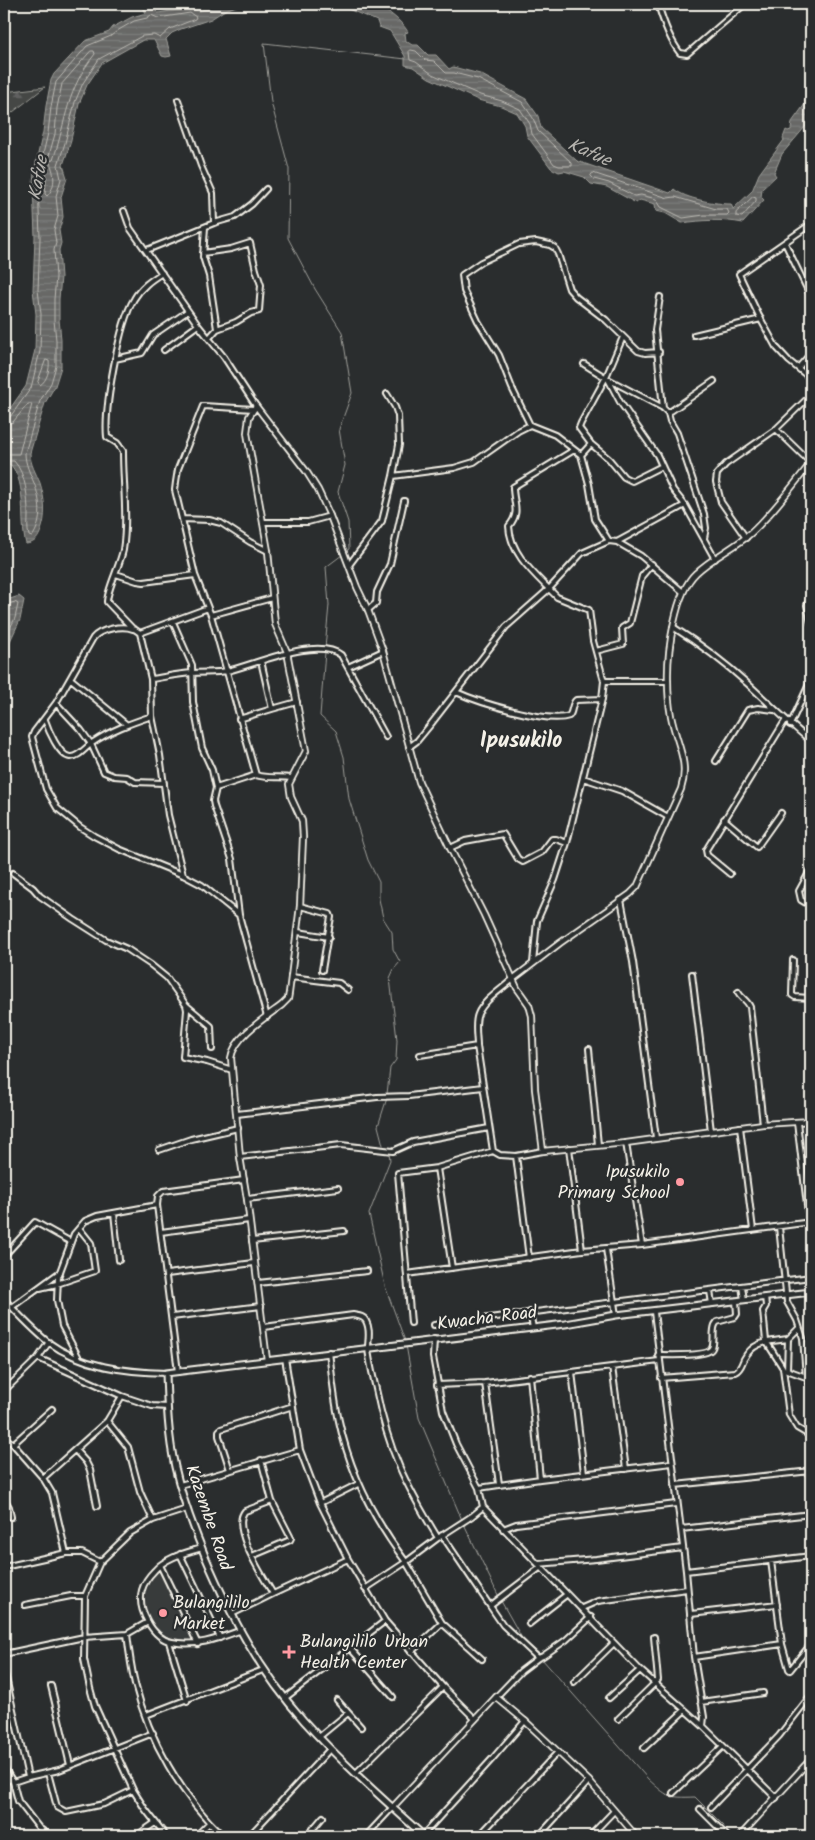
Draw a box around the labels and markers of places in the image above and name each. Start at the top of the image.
place label: Ipusukilo Primary School [558,1158,671,1208]
marker: Ipusukilo Primary School [674,1176,686,1188]
place label: Bulangililo Market [173,1589,250,1639]
marker: Bulangililo Market [157,1607,169,1619]
place label: Bulangililo Urban Health Center [300,1628,428,1678]
marker: Bulangililo Urban Health Center [282,1645,296,1659]

